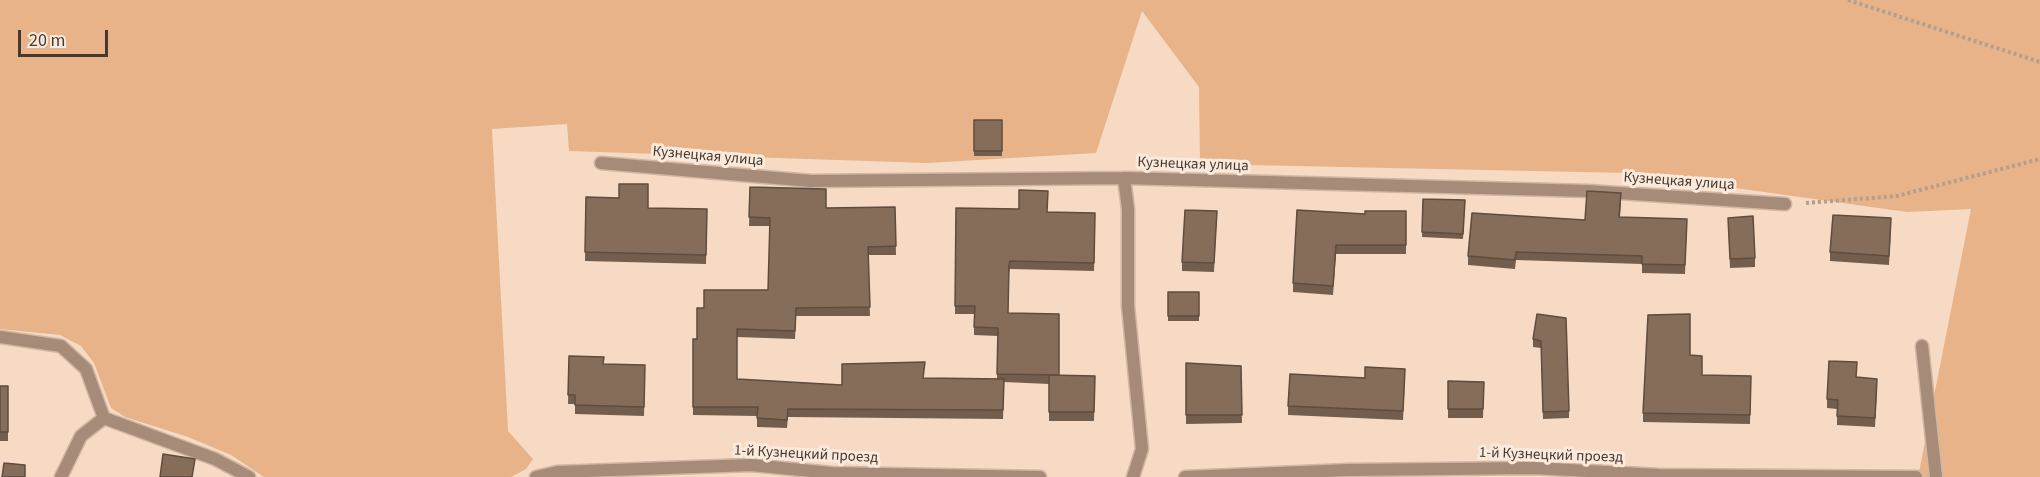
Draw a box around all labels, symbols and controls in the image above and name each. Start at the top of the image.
scale bar [21,18,111,56]
text: 20 m [29,28,65,53]
street label: Кузнецкая улица [652,143,764,171]
street label: Кузнецкая улица [1137,154,1249,176]
street label: Кузнецкая улица [1623,169,1735,195]
street label: 1-й Кузнецкий проезд [733,442,879,468]
street label: 1-й Кузнецкий проезд [1479,444,1623,468]

